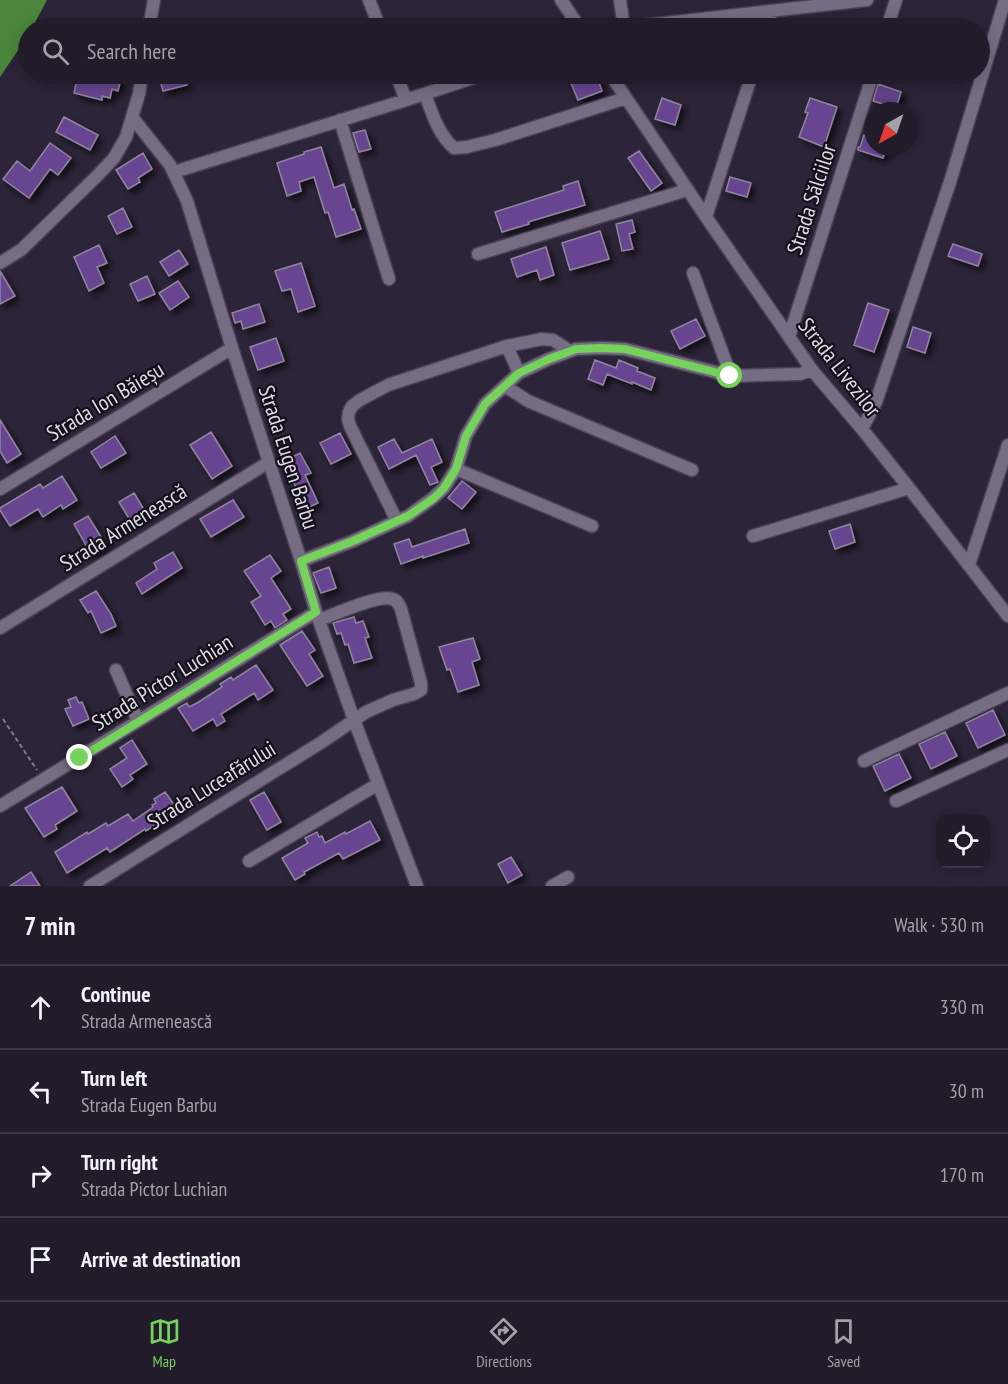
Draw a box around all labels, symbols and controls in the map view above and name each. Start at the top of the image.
search box [18,18,990,84]
icon: search [39,35,72,68]
text: Search here [87,37,176,65]
north arrow [864,102,918,156]
street label: Strada Sălciilor [780,140,842,258]
street label: Strada Livezilor [793,312,887,422]
street label: Strada Ion Băieșu [41,355,169,447]
route start [716,362,742,388]
street label: Strada Eugen Barbu [253,382,325,532]
street label: Strada Armenească [54,477,192,577]
street label: Strada Pictor Luchian [86,627,238,737]
street label: Strada Luceafărului [141,734,281,836]
route end [66,744,92,770]
map controls [936,814,990,868]
button: locate [936,814,990,868]
text: 7 min [24,909,75,942]
text: Walk · 530 m [894,912,984,938]
text: Continue [81,980,151,1008]
icon: ahead [24,991,57,1024]
text: 330 m [940,994,984,1020]
text: Strada Armenească [81,1008,212,1034]
text: Turn left [81,1064,147,1092]
icon: left [24,1075,57,1108]
text: 30 m [949,1078,984,1104]
text: Strada Eugen Barbu [81,1092,217,1118]
text: Turn right [81,1148,158,1176]
icon: right [24,1159,57,1192]
text: 170 m [940,1162,984,1188]
text: Strada Pictor Luchian [81,1176,227,1202]
icon: arrive [24,1243,57,1276]
text: Arrive at destination [81,1245,241,1273]
tab: Map [148,1315,181,1371]
tab: Directions [476,1315,532,1371]
tab: Saved [827,1315,860,1371]

